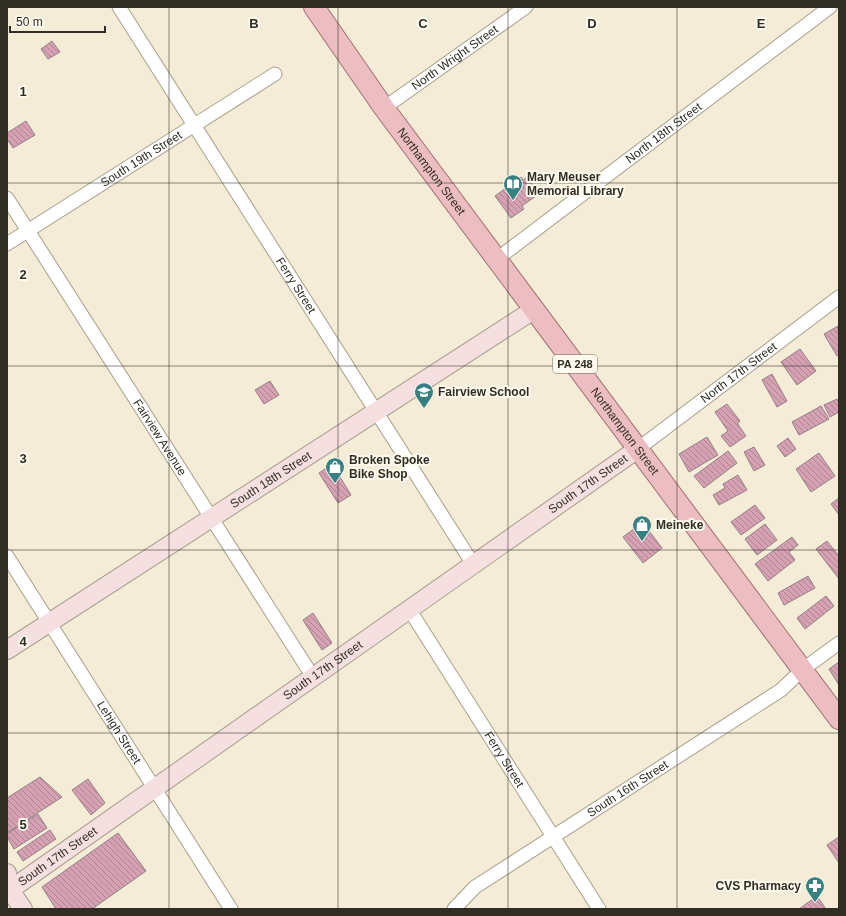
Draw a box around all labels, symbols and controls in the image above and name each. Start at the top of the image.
scale bar [10,8,105,34]
text: 50 m [16,15,43,29]
text: B [249,16,259,31]
text: C [418,16,428,31]
text: D [587,16,597,31]
text: E [757,16,766,31]
street label: North Wright Street [409,22,501,93]
text: 1 [19,84,27,99]
street label: North 18th Street [623,99,705,166]
street label: Northampton Street [394,125,469,218]
street label: South 19th Street [98,128,185,190]
place label: Mary Meuser Memorial Library [527,170,624,198]
library icon: Mary Meuser Memorial Library [502,173,524,201]
street label: Ferry Street [273,255,319,317]
text: 2 [19,267,27,282]
street label: North 17th Street [698,339,780,406]
road number: PA 248 [553,355,597,373]
school or university icon: Fairview School [413,381,435,409]
place label: Fairview School [438,385,529,399]
street label: Northampton Street [588,385,662,478]
street label: Fairview Avenue [130,397,190,478]
street label: South 18th Street [228,448,314,511]
text: 3 [19,451,27,466]
street label: South 17th Street [546,451,631,516]
place label: Broken Spoke Bike Shop [349,453,430,481]
shop icon: Broken Spoke Bike Shop [324,456,346,484]
shop icon: Meineke [631,514,653,542]
place label: Meineke [656,518,704,532]
text: 4 [19,634,27,649]
street label: South 17th Street [281,637,366,703]
street label: Lehigh Street [94,699,144,767]
street label: Ferry Street [481,729,527,790]
street label: South 16th Street [585,757,671,820]
text: 5 [19,817,27,832]
street label: South 17th Street [15,823,101,889]
pharmacy icon: CVS Pharmacy [804,875,826,903]
place label: CVS Pharmacy [716,879,801,893]

